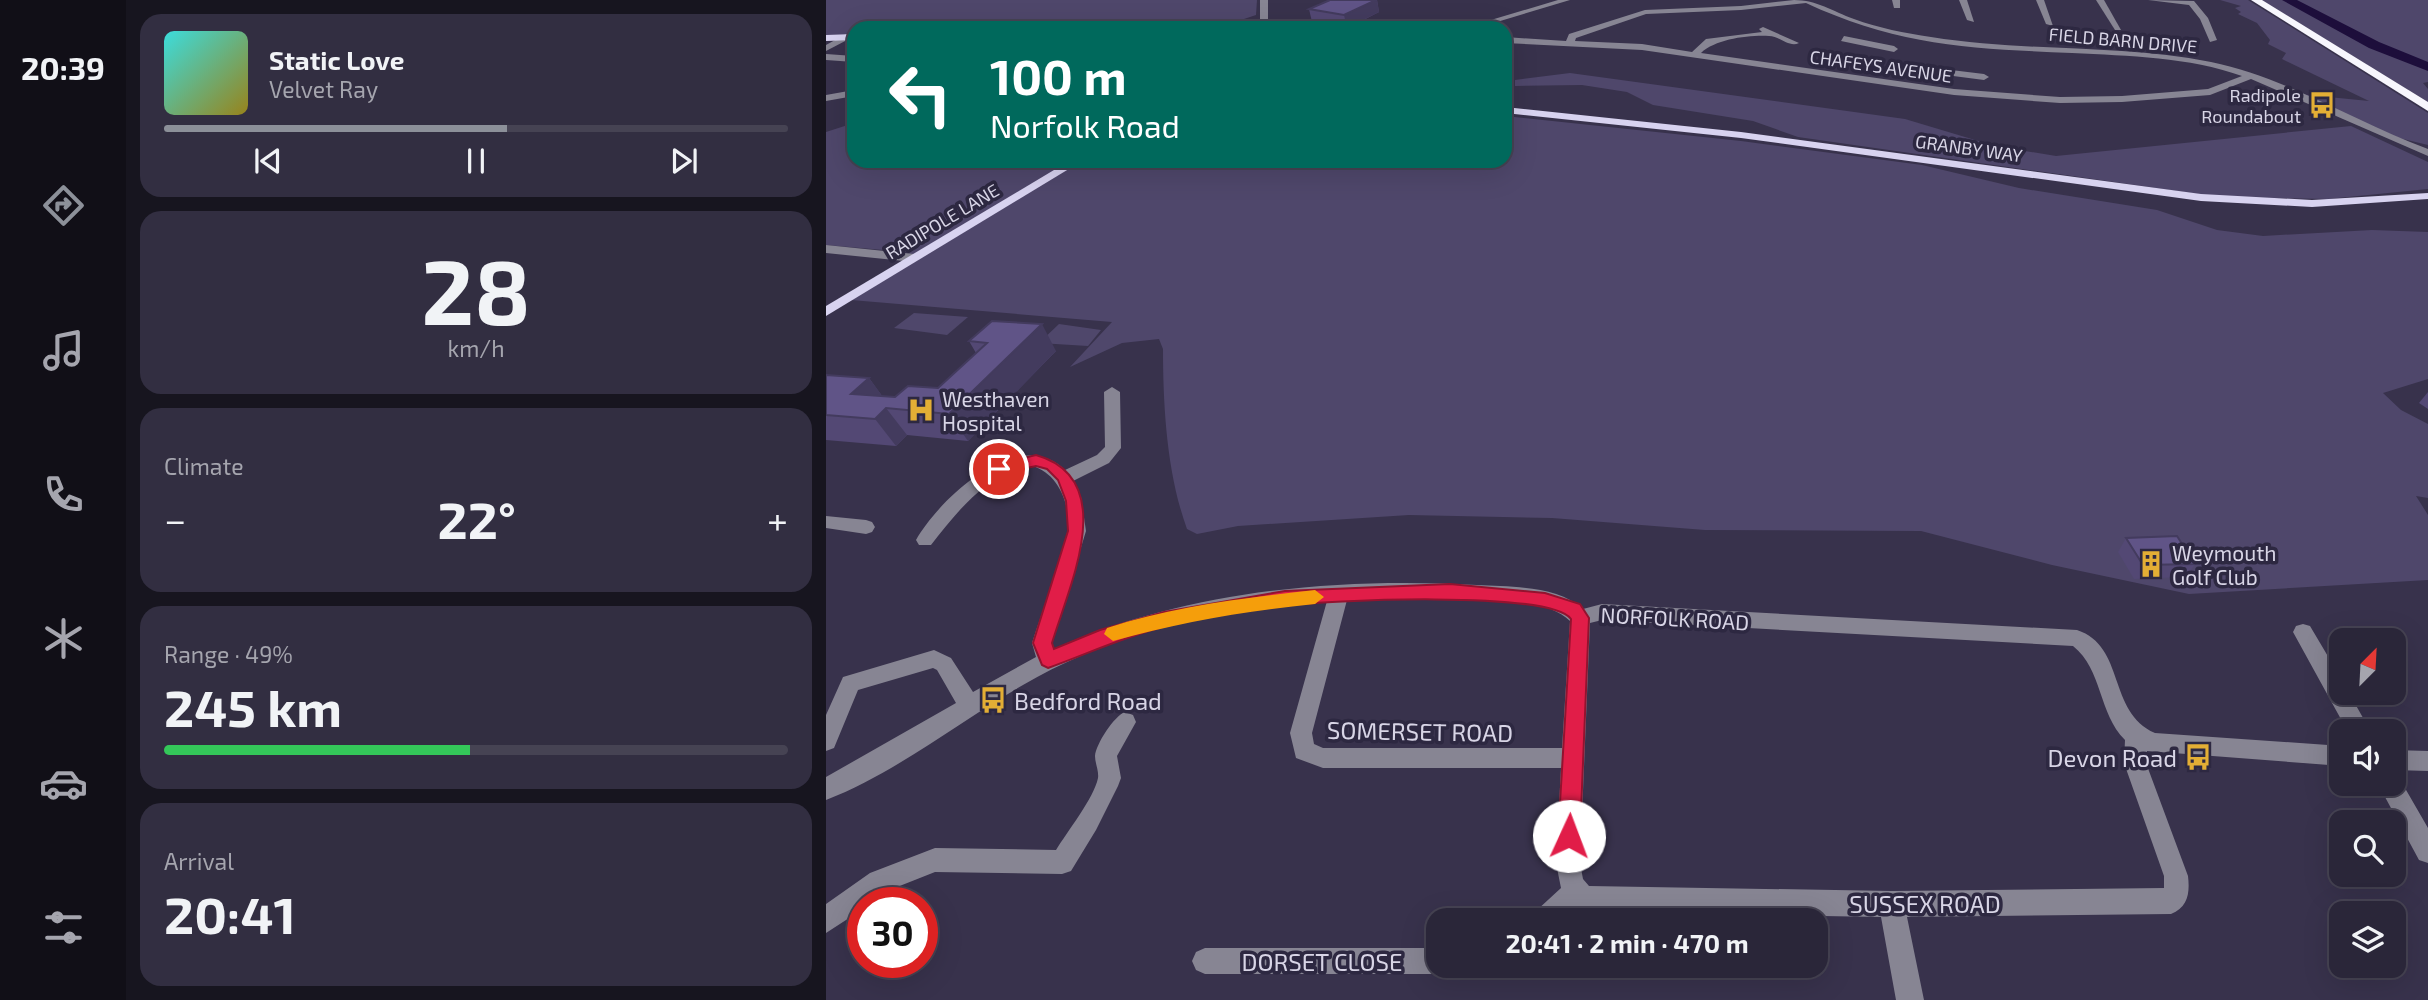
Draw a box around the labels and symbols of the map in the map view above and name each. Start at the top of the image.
street label: FIELD BARN DRIVE [2048,23,2198,57]
street label: CHAFEYS AVENUE [1808,45,1954,87]
place label: Radipole Roundabout [2201,84,2301,127]
bus stop icon: Radipole Roundabout [2307,90,2337,120]
street label: GRANBY WAY [1914,130,2025,167]
street label: RADIPOLE LANE [881,179,1003,263]
place label: Westhaven Hospital [942,386,1050,435]
hospital icon: Westhaven Hospital [906,395,936,425]
pin [969,439,1029,499]
place label: Weymouth Golf Club [2172,540,2276,589]
building icon: Weymouth Golf Club [2136,549,2166,579]
street label: NORFOLK ROAD [1600,602,1750,634]
north arrow [2329,628,2406,705]
bus stop icon: Bedford Road [978,685,1008,715]
place label: Bedford Road [1014,686,1162,715]
street label: SOMERSET ROAD [1327,715,1513,747]
bus stop icon: Devon Road [2183,742,2213,772]
place label: Devon Road [2047,743,2177,772]
position arrow [1532,799,1606,873]
speed limit sign: 30 [847,887,938,978]
street label: SUSSEX ROAD [1849,889,2001,918]
street label: DORSET CLOSE [1241,947,1403,976]

